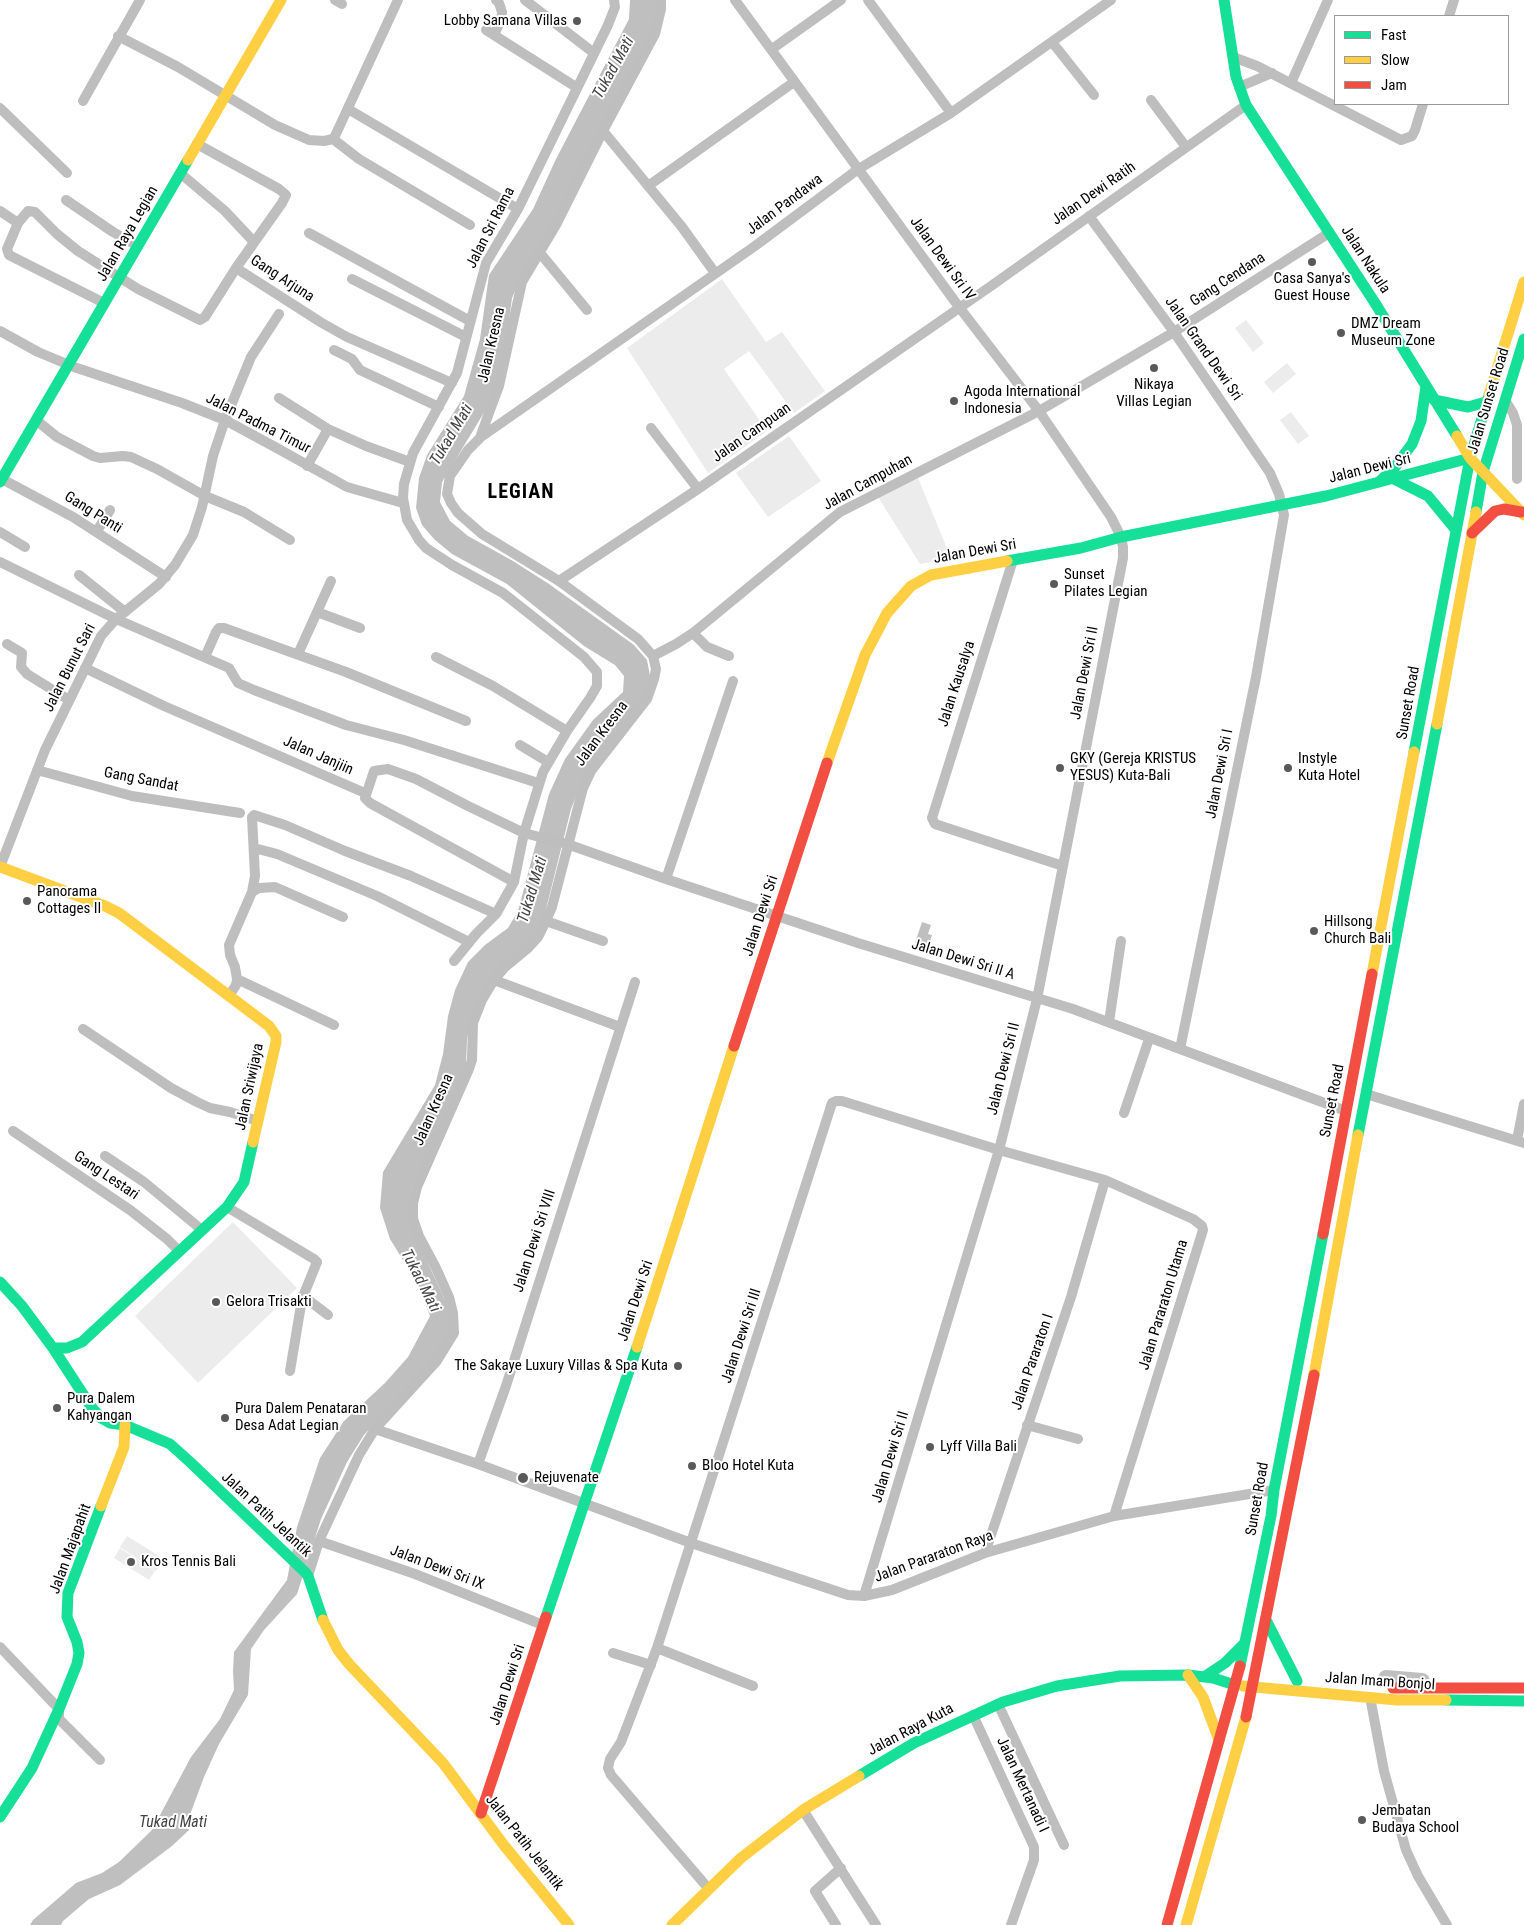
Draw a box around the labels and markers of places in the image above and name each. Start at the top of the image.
place label: Lobby Samana Villas [444,12,567,30]
marker: Lobby Samana Villas [571,15,583,27]
marker: Casa Sanya's Guest House [1306,256,1318,268]
place label: Casa Sanya's Guest House [1273,270,1351,305]
place label: DMZ Dream Museum Zone [1351,315,1435,350]
marker: DMZ Dream Museum Zone [1335,327,1347,339]
marker: Nikaya Villas Legian [1148,362,1160,374]
place label: Nikaya Villas Legian [1116,376,1192,411]
place label: Agoda International Indonesia [964,383,1080,418]
marker: Agoda International Indonesia [948,395,960,407]
place label: Sunset Pilates Legian [1064,566,1148,601]
marker: Sunset Pilates Legian [1048,578,1060,590]
place label: GKY (Gereja KRISTUS YESUS) Kuta-Bali [1070,750,1196,785]
place label: Instyle Kuta Hotel [1298,750,1360,785]
marker: GKY (Gereja KRISTUS YESUS) Kuta-Bali [1054,762,1066,774]
marker: Instyle Kuta Hotel [1282,762,1294,774]
place label: Panorama Cottages II [37,883,101,918]
marker: Panorama Cottages II [21,895,33,907]
place label: Hillsong Church Bali [1324,913,1391,948]
marker: Hillsong Church Bali [1308,925,1320,937]
place label: Gelora Trisakti [226,1293,312,1311]
marker: Gelora Trisakti [210,1296,222,1308]
place label: The Sakaye Luxury Villas & Spa Kuta [454,1357,668,1375]
marker: The Sakaye Luxury Villas & Spa Kuta [672,1360,684,1372]
place label: Pura Dalem Kahyangan [67,1390,135,1425]
place label: Pura Dalem Penataran Desa Adat Legian [235,1400,366,1435]
marker: Pura Dalem Kahyangan [51,1402,63,1414]
marker: Pura Dalem Penataran Desa Adat Legian [219,1412,231,1424]
place label: Lyff Villa Bali [940,1438,1017,1456]
marker: Lyff Villa Bali [924,1441,936,1453]
place label: Bloo Hotel Kuta [702,1457,794,1475]
marker: Bloo Hotel Kuta [686,1460,698,1472]
place label: Rejuvenate [534,1469,599,1487]
marker: Rejuvenate [516,1471,530,1485]
place label: Kros Tennis Bali [141,1553,236,1571]
marker: Kros Tennis Bali [125,1556,137,1568]
place label: Jembatan Budaya School [1372,1802,1459,1837]
marker: Jembatan Budaya School [1356,1814,1368,1826]

